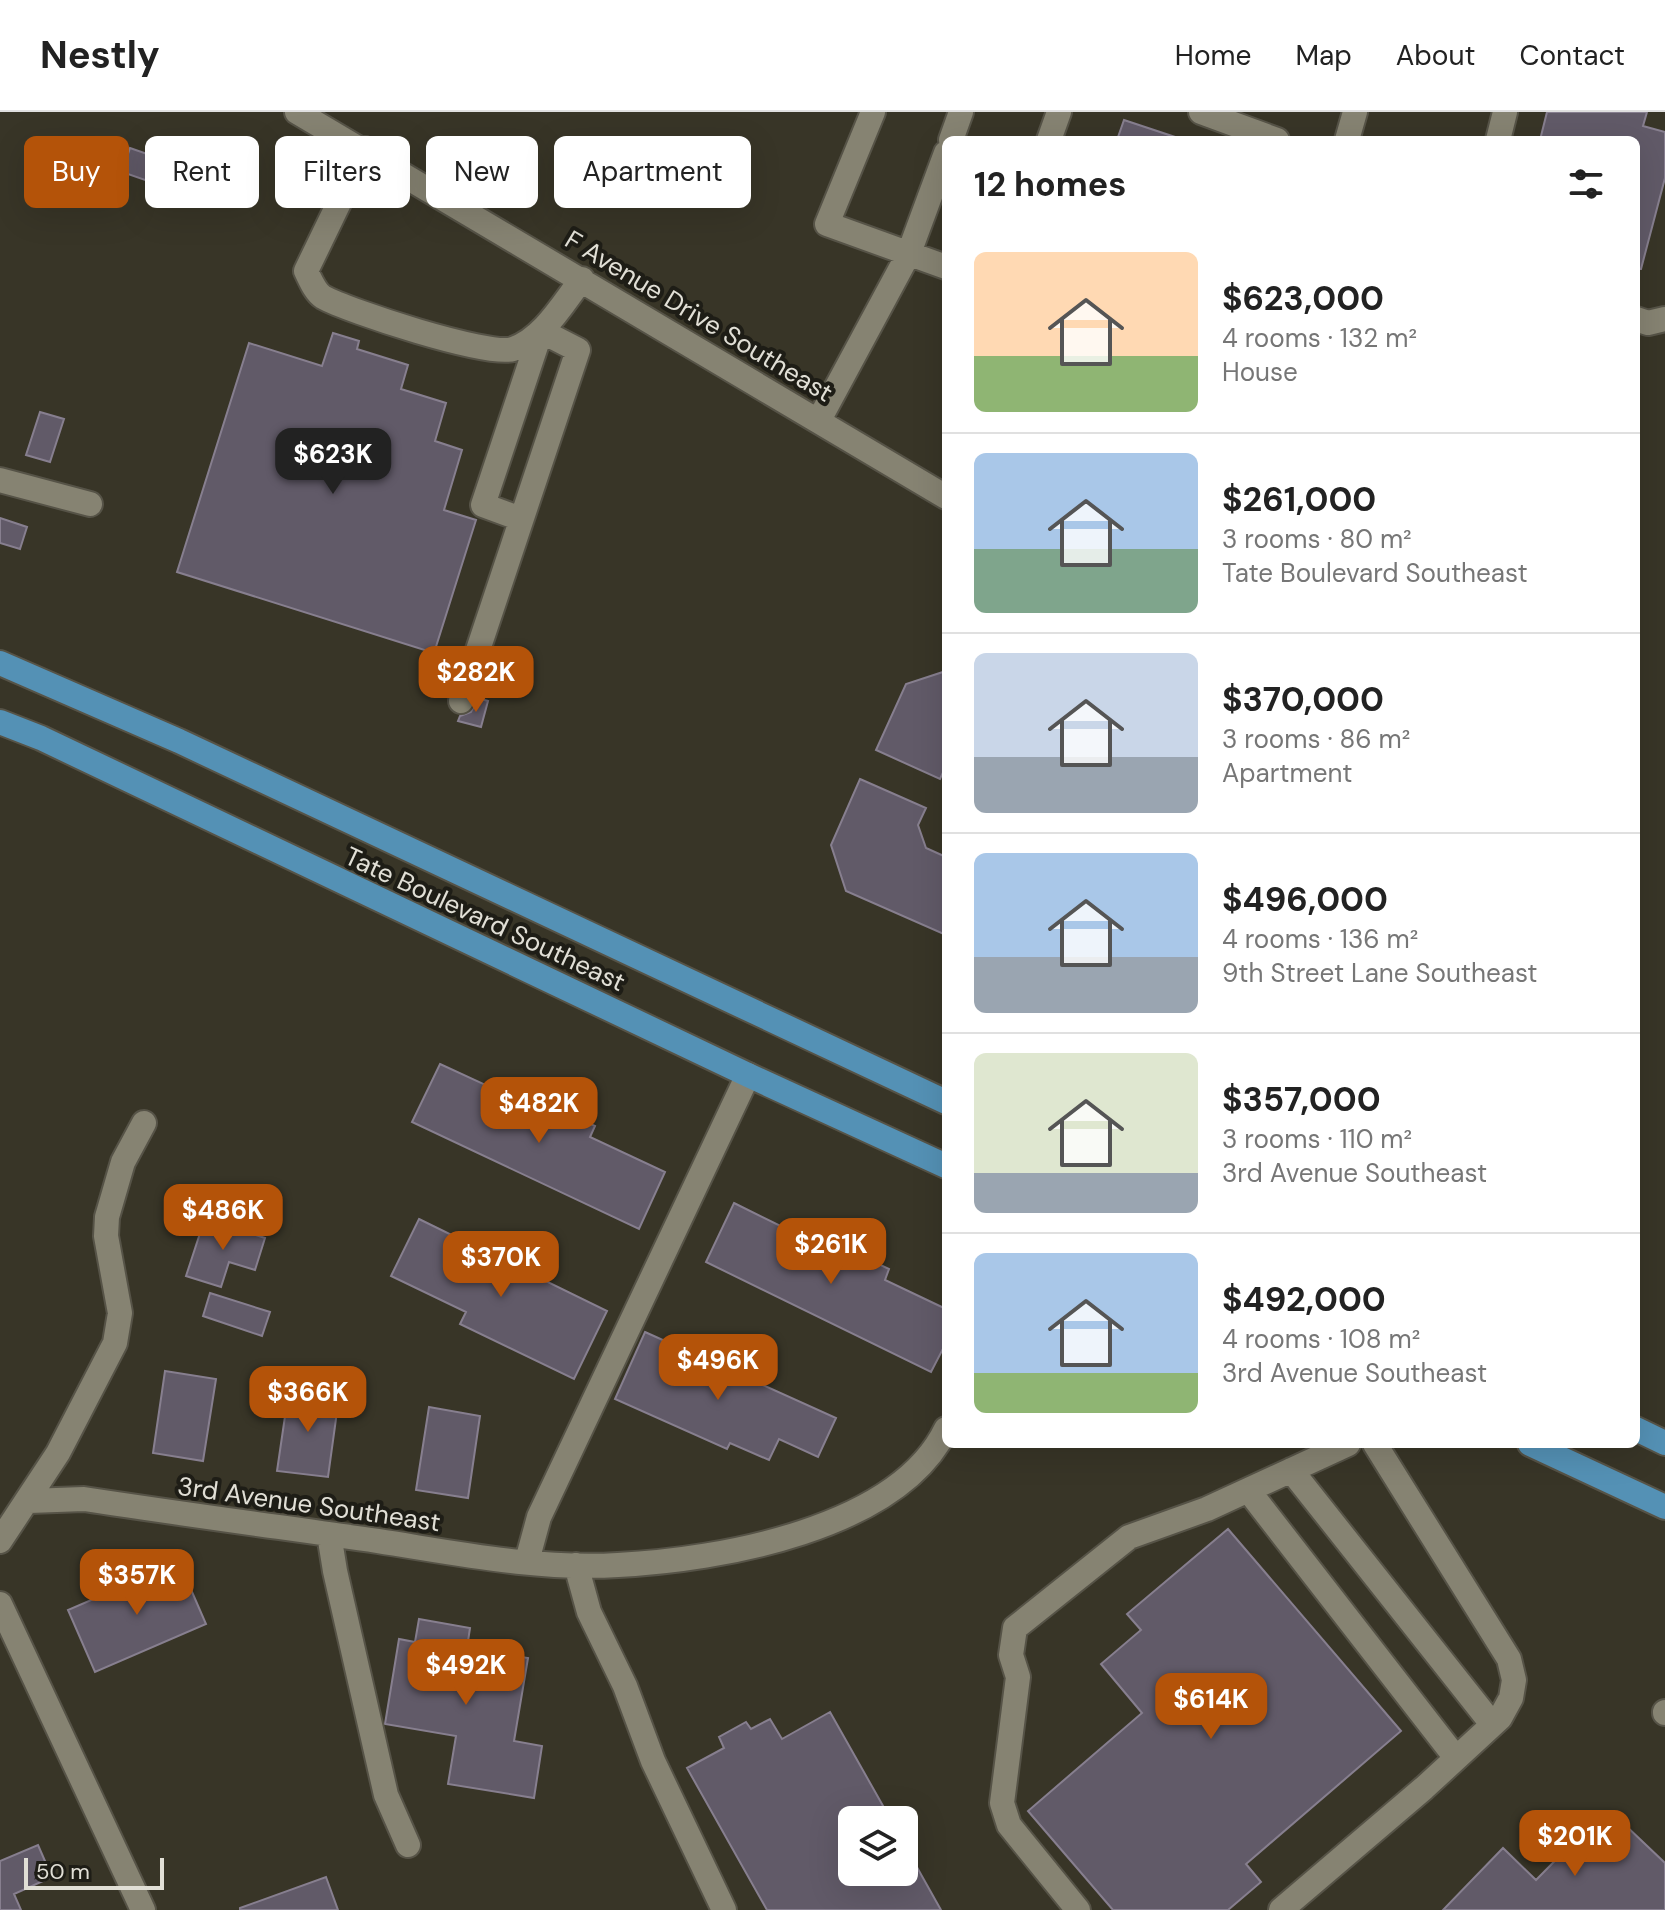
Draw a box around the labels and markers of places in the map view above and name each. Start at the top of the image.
pin: $623K [277,428,389,496]
pin: $282K [420,646,532,714]
pin: $482K [483,1077,595,1145]
pin: $486K [167,1184,279,1252]
pin: $261K [775,1218,887,1286]
pin: $370K [445,1231,557,1299]
pin: $496K [662,1334,774,1402]
pin: $366K [252,1366,364,1434]
pin: $357K [81,1549,193,1617]
pin: $492K [410,1639,522,1707]
pin: $614K [1155,1673,1267,1741]
pin: $201K [1519,1810,1631,1878]

